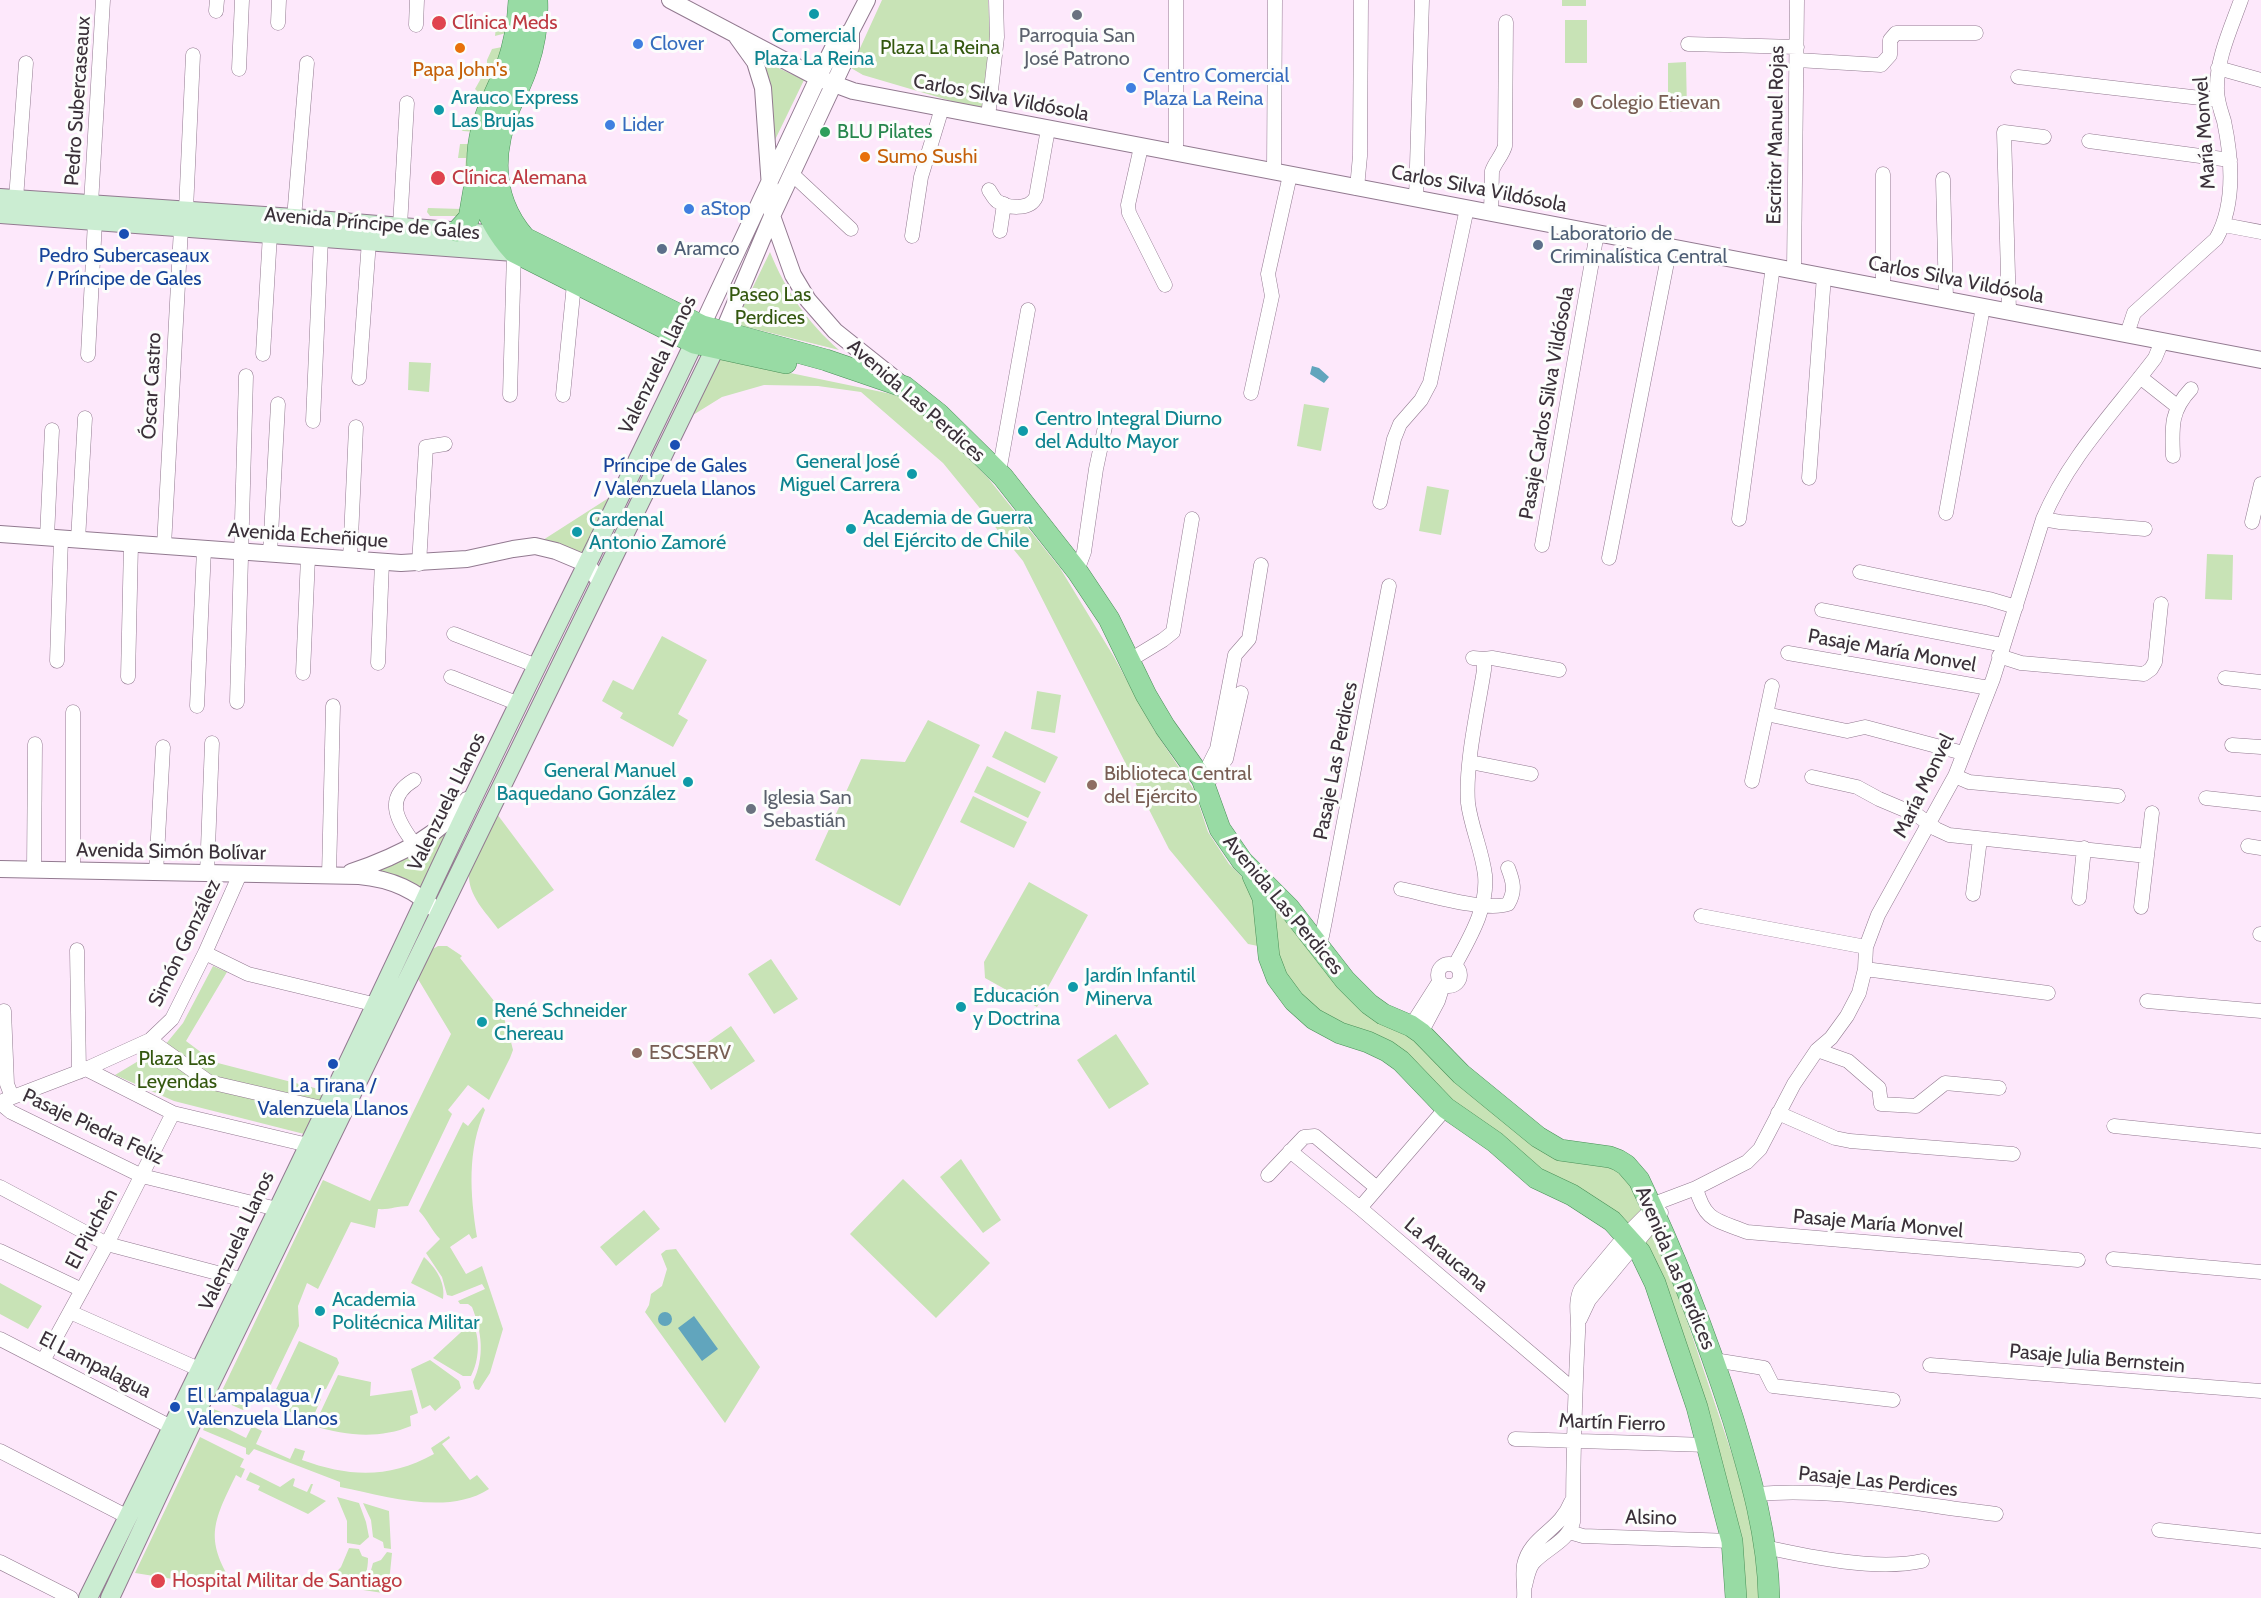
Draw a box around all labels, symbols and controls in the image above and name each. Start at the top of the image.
marker: Comercial Plaza La Reina [807,7,821,21]
marker: Parroquia San José Patrono [1070,8,1084,22]
place label: Clínica Meds [452,11,557,35]
marker: Clínica Meds [430,14,448,32]
street label: Pedro Subercaseaux [60,15,96,187]
place label: Comercial Plaza La Reina [754,24,874,71]
place label: Parroquia San José Patrono [1019,24,1135,71]
place label: Clover [650,32,704,56]
park label: Plaza La Reina [880,36,1000,60]
marker: Clover [631,37,645,51]
marker: Papa John's [453,41,467,55]
street label: Escritor Manuel Rojas [1762,45,1790,225]
place label: Papa John's [413,58,507,82]
place label: Centro Comercial Plaza La Reina [1143,64,1289,111]
street label: Carlos Silva Vildósola [911,69,1091,127]
street label: María Monvel [2189,76,2221,190]
marker: Centro Comercial Plaza La Reina [1124,81,1138,95]
place label: Arauco Express Las Brujas [451,86,579,133]
place label: Colegio Etievan [1590,91,1720,115]
marker: Colegio Etievan [1571,96,1585,110]
marker: Arauco Express Las Brujas [432,103,446,117]
place label: Lider [622,113,664,137]
marker: Lider [603,118,617,132]
place label: BLU Pilates [837,120,932,144]
marker: BLU Pilates [818,125,832,139]
place label: Sumo Sushi [877,145,977,169]
marker: Sumo Sushi [858,150,872,164]
street label: Carlos Silva Vildósola [1389,160,1569,218]
place label: Clínica Alemana [452,166,587,190]
marker: Clínica Alemana [429,169,447,187]
place label: aStop [701,197,751,221]
marker: aStop [682,202,696,216]
street label: Avenida Príncipe de Gales [263,203,481,245]
place label: Laboratorio de Criminalística Central [1550,222,1727,269]
marker: Pedro Subercaseaux / Príncipe de Gales [117,227,131,241]
place label: Aramco [674,237,740,261]
marker: Laboratorio de Criminalística Central [1531,238,1545,252]
marker: Aramco [655,242,669,256]
place label: Pedro Subercaseaux / Príncipe de Gales [39,244,209,291]
street label: Carlos Silva Vildósola [1866,251,2046,309]
park label: Paseo Las Perdices [729,283,811,330]
street label: Pasaje Carlos Silva Vildósola [1515,285,1579,521]
street label: Valenzuela Llanos [614,292,702,438]
street label: Óscar Castro [137,332,167,440]
street label: Avenida Las Perdices [842,335,990,467]
place label: Centro Integral Diurno del Adulto Mayor [1035,407,1222,454]
marker: Centro Integral Diurno del Adulto Mayor [1016,424,1030,438]
marker: Príncipe de Gales / Valenzuela Llanos [668,438,682,452]
place label: General José Miguel Carrera [780,450,900,497]
place label: Príncipe de Gales / Valenzuela Llanos [594,454,756,501]
marker: General José Miguel Carrera [905,467,919,481]
place label: Academia de Guerra del Ejército de Chile [863,506,1033,553]
place label: Cardenal Antonio Zamoré [589,508,726,555]
street label: Avenida Echeñique [227,518,389,554]
marker: Academia de Guerra del Ejército de Chile [844,522,858,536]
marker: Cardenal Antonio Zamoré [570,525,584,539]
street label: Pasaje María Monvel [1806,624,1978,678]
street label: Pasaje Las Perdices [1309,680,1363,842]
street label: Valenzuela Llanos [403,729,491,875]
street label: María Monvel [1888,730,1960,842]
place label: General Manuel Baquedano González [496,759,676,806]
place label: Biblioteca Central del Ejército [1104,762,1252,809]
marker: General Manuel Baquedano González [681,775,695,789]
marker: Biblioteca Central del Ejército [1085,778,1099,792]
place label: Iglesia San Sebastián [763,786,852,833]
marker: Iglesia San Sebastián [744,802,758,816]
street label: Avenida Las Perdices [1218,830,1348,980]
street label: Avenida Simón Bolívar [76,838,266,866]
street label: Simón González [144,875,226,1011]
place label: Jardín Infantil Minerva [1085,964,1195,1011]
marker: Jardín Infantil Minerva [1066,980,1080,994]
place label: Educación y Doctrina [973,984,1060,1031]
place label: René Schneider Chereau [494,999,627,1046]
marker: Educación y Doctrina [954,1000,968,1014]
marker: René Schneider Chereau [475,1015,489,1029]
place label: ESCSERV [649,1041,731,1065]
marker: ESCSERV [630,1046,644,1060]
park label: Plaza Las Leyendas [137,1047,217,1094]
marker: La Tirana / Valenzuela Llanos [326,1057,340,1071]
place label: La Tirana / Valenzuela Llanos [258,1074,408,1121]
street label: Pasaje Piedra Feliz [19,1084,167,1170]
street label: Valenzuela Llanos [194,1168,280,1314]
street label: Avenida Las Perdices [1630,1183,1720,1353]
street label: El Piuchén [61,1185,123,1273]
street label: Pasaje María Monvel [1792,1205,1964,1243]
street label: La Araucana [1399,1213,1493,1297]
place label: Academia Politécnica Militar [332,1288,480,1335]
marker: Academia Politécnica Militar [313,1304,327,1318]
street label: El Lampalagua [35,1326,155,1404]
street label: Pasaje Julia Bernstein [2008,1339,2186,1379]
place label: El Lampalagua / Valenzuela Llanos [187,1384,338,1431]
marker: El Lampalagua / Valenzuela Llanos [168,1400,182,1414]
street label: Martín Fierro [1558,1409,1666,1437]
street label: Pasaje Las Perdices [1797,1462,1959,1502]
street label: Alsino [1625,1506,1677,1530]
place label: Hospital Militar de Santiago [172,1569,402,1593]
marker: Hospital Militar de Santiago [149,1572,167,1590]

